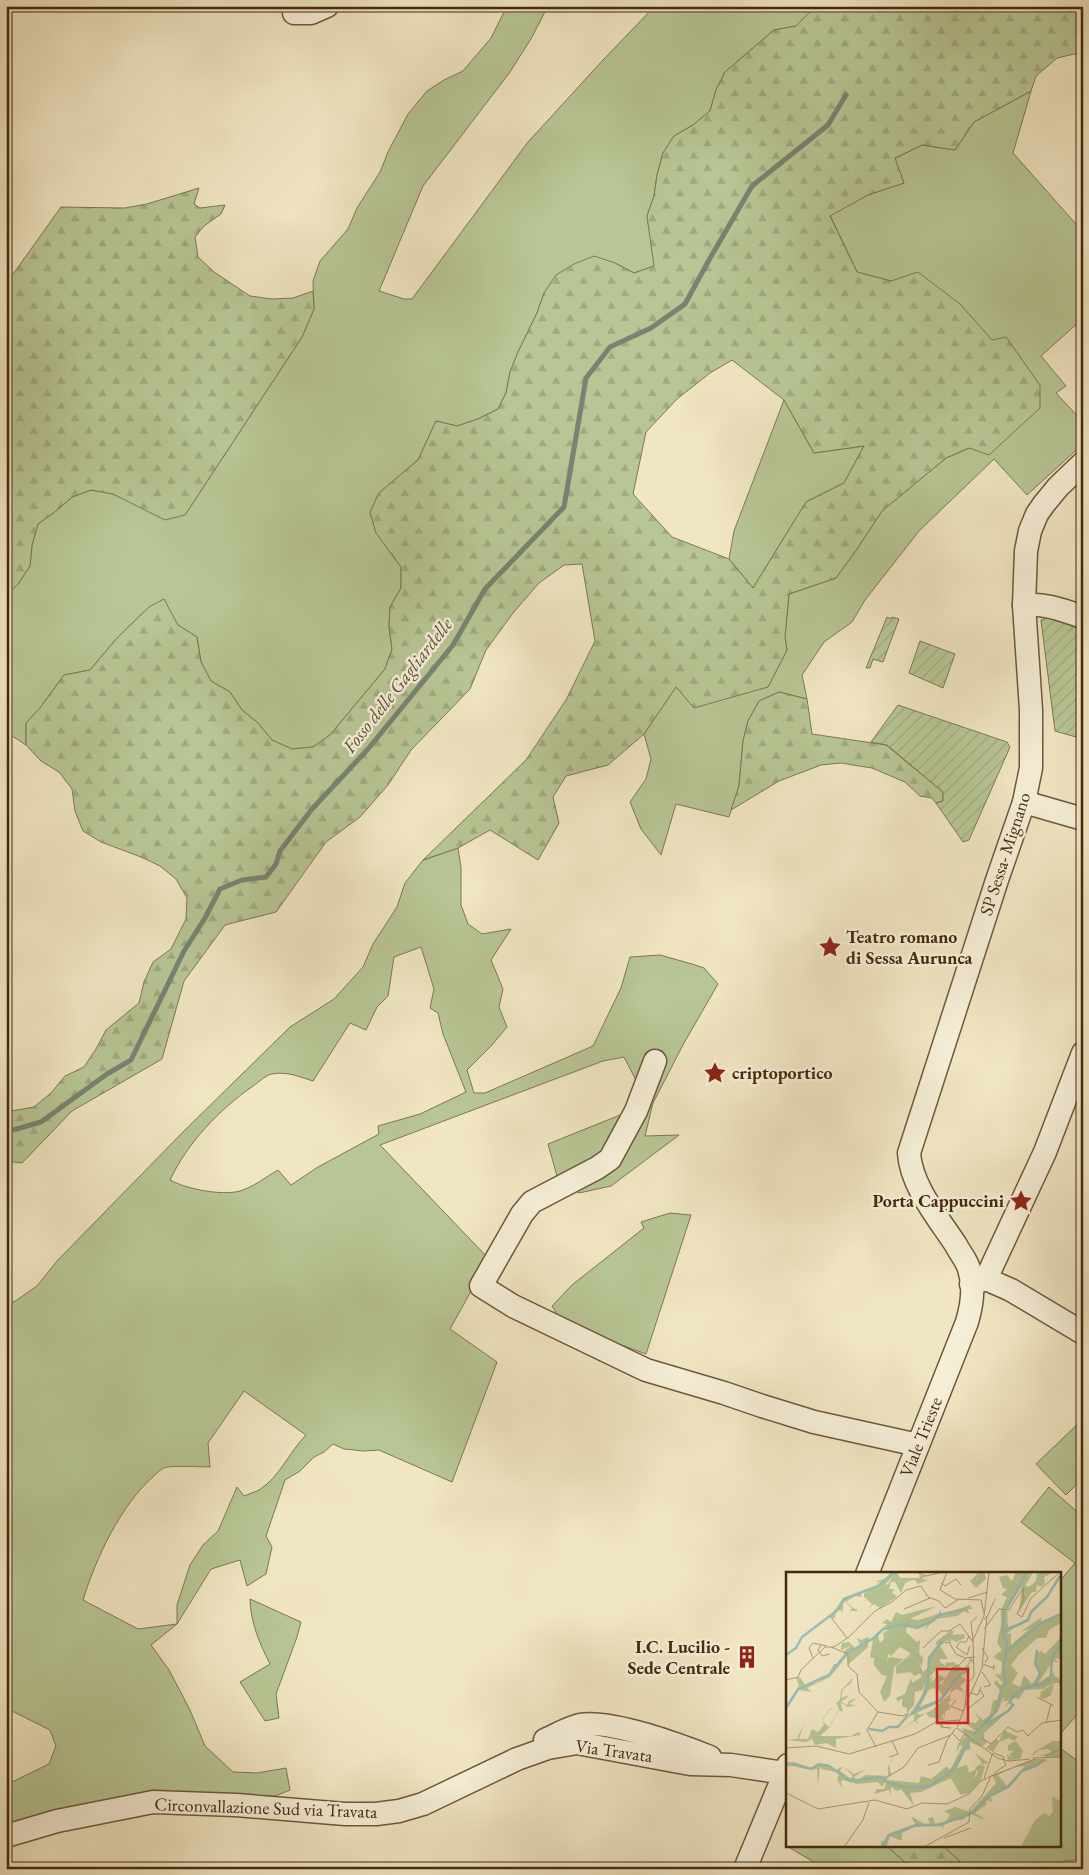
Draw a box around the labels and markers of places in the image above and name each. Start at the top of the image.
place label: Teatro romano di Sessa Aurunca [846,925,973,969]
place icon: Teatro romano di Sessa Aurunca [817,934,843,960]
place icon: criptoportico [702,1060,728,1086]
place label: criptoportico [732,1061,833,1084]
place icon: Porta Cappuccini [1008,1188,1034,1214]
place label: Porta Cappuccini [872,1189,1005,1212]
place label: I.C. Lucilio - Sede Centrale [627,1635,730,1679]
building icon: I.C. Lucilio - Sede Centrale [734,1644,760,1670]

